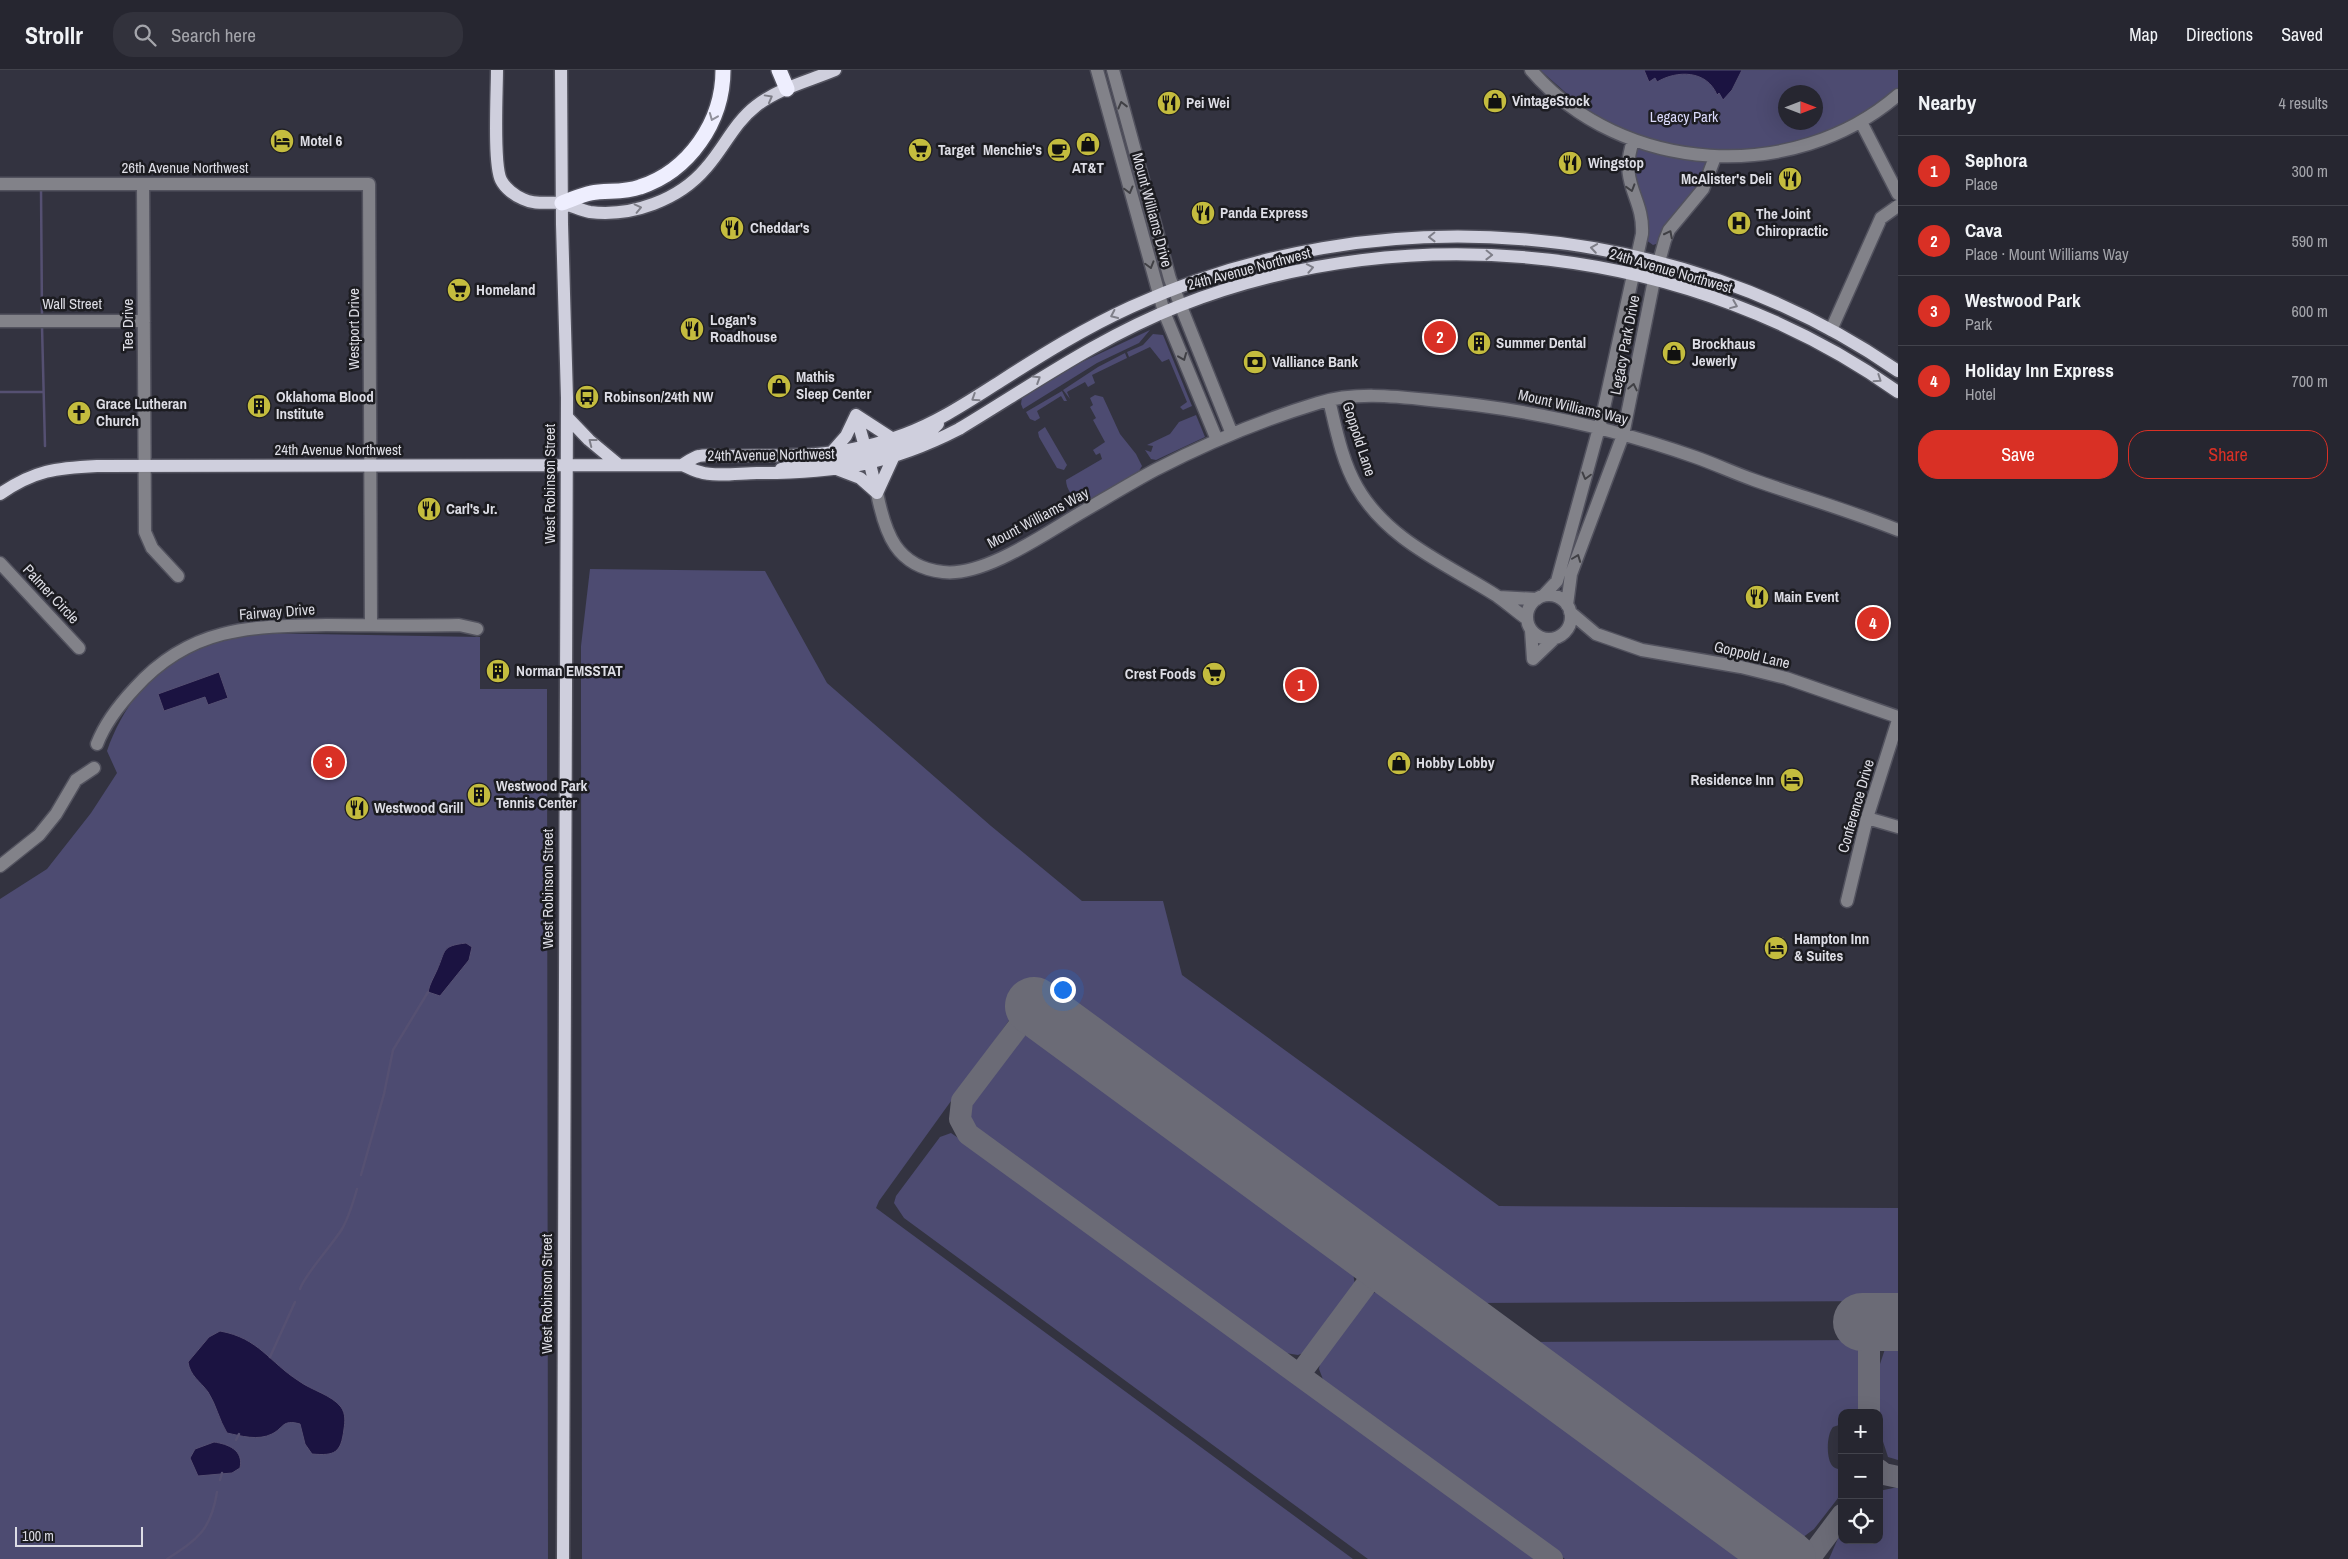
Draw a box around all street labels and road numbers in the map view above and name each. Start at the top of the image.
street label: Mount Williams Drive [1127,150,1178,270]
street label: 26th Avenue Northwest [122,157,249,178]
street label: 24th Avenue Northwest [1185,242,1313,295]
street label: 24th Avenue Northwest [1607,243,1736,298]
street label: Westport Drive [343,288,364,370]
street label: Wall Street [42,293,102,314]
street label: Legacy Park Drive [1605,293,1644,397]
street label: Tee Drive [117,299,138,351]
street label: Mount Williams Way [1516,384,1631,430]
street label: Goppold Lane [1338,399,1381,479]
street label: West Robinson Street [539,423,560,544]
street label: 24th Avenue Northwest [275,439,402,460]
street label: 24th Avenue Northwest [707,443,835,466]
street label: Mount Williams Way [983,482,1093,553]
street label: Palmer Circle [18,559,85,628]
street label: Fairway Drive [238,598,316,625]
street label: Goppold Lane [1712,636,1792,673]
street label: Conference Drive [1832,756,1879,855]
street label: West Robinson Street [537,828,558,949]
street label: West Robinson Street [536,1233,557,1354]

